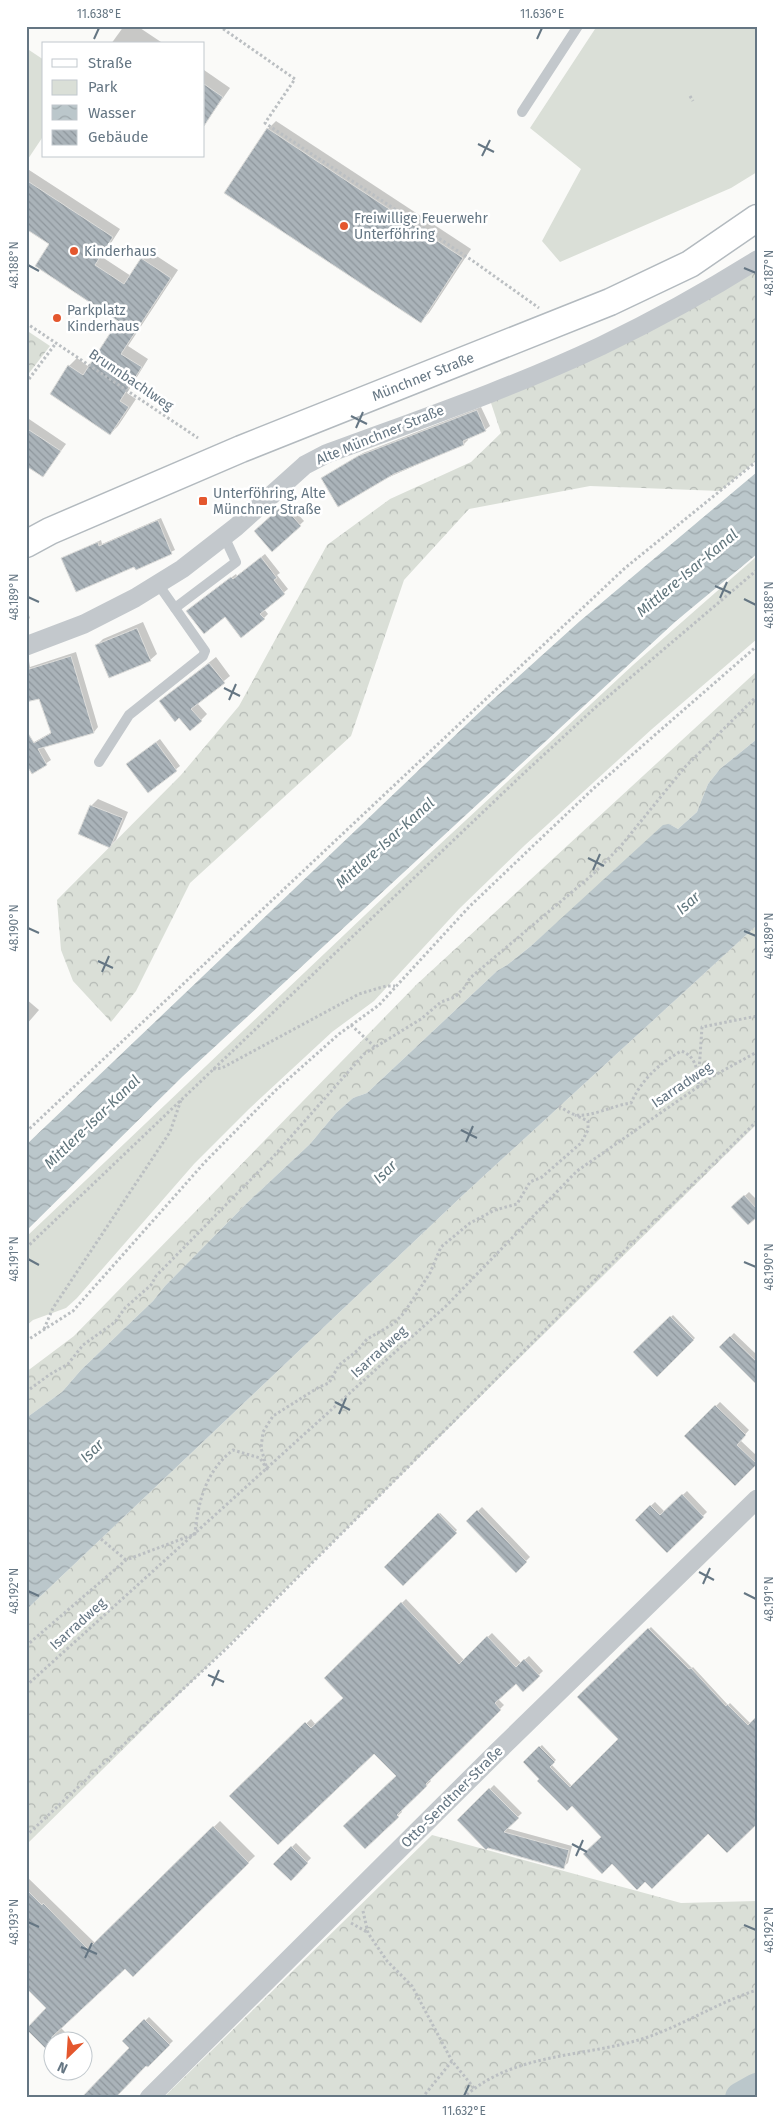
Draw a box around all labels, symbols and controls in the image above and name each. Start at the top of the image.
text: 11.638°E [77,7,121,21]
text: 11.636°E [520,7,564,21]
legend [42,42,205,158]
text: Straße [88,54,132,72]
text: Park [88,78,118,96]
text: Wasser [88,104,136,122]
text: Gebäude [88,128,148,146]
place label: Freiwillige Feuerwehr Unterföhring [354,210,489,243]
marker: Freiwillige Feuerwehr Unterföhring [338,220,350,232]
text: 48.188°N [7,241,21,289]
place label: Kinderhaus [84,243,157,260]
marker: Kinderhaus [68,245,80,257]
text: 48.187°N [762,250,776,296]
place label: Parkplatz Kinderhaus [67,302,140,335]
marker: Parkplatz Kinderhaus [51,312,63,324]
street label: Brunnbachlweg [86,345,177,415]
street label: Münchner Straße [369,349,476,404]
street label: Alte Münchner Straße [314,402,446,468]
place label: Unterföhring, Alte Münchner Straße [213,485,326,518]
marker: Unterföhring, Alte Münchner Straße [197,495,209,507]
water label: Mittlere-Isar-Kanal [633,525,741,621]
text: 48.189°N [7,573,21,621]
text: 48.188°N [762,581,776,629]
water label: Mittlere-Isar-Kanal [332,794,438,892]
water label: Isar [672,887,705,918]
text: 48.190°N [7,904,21,952]
text: 48.189°N [762,912,776,960]
street label: Isarradweg [648,1058,716,1111]
water label: Mittlere-Isar-Kanal [40,1072,144,1172]
water label: Isar [370,1156,401,1187]
text: 48.191°N [7,1236,21,1282]
text: 48.190°N [762,1243,776,1291]
street label: Isarradweg [348,1322,411,1382]
water label: Isar [77,1435,108,1466]
text: 48.192°N [7,1568,21,1614]
text: 48.191°N [762,1576,776,1622]
street label: Isarradweg [47,1594,110,1654]
street label: Otto-Sendtner-Straße [398,1743,506,1851]
text: 48.193°N [7,1899,21,1945]
text: 48.192°N [762,1907,776,1953]
north arrow [42,2032,92,2082]
text: N [55,2058,71,2077]
text: 11.632°E [442,2104,486,2118]

